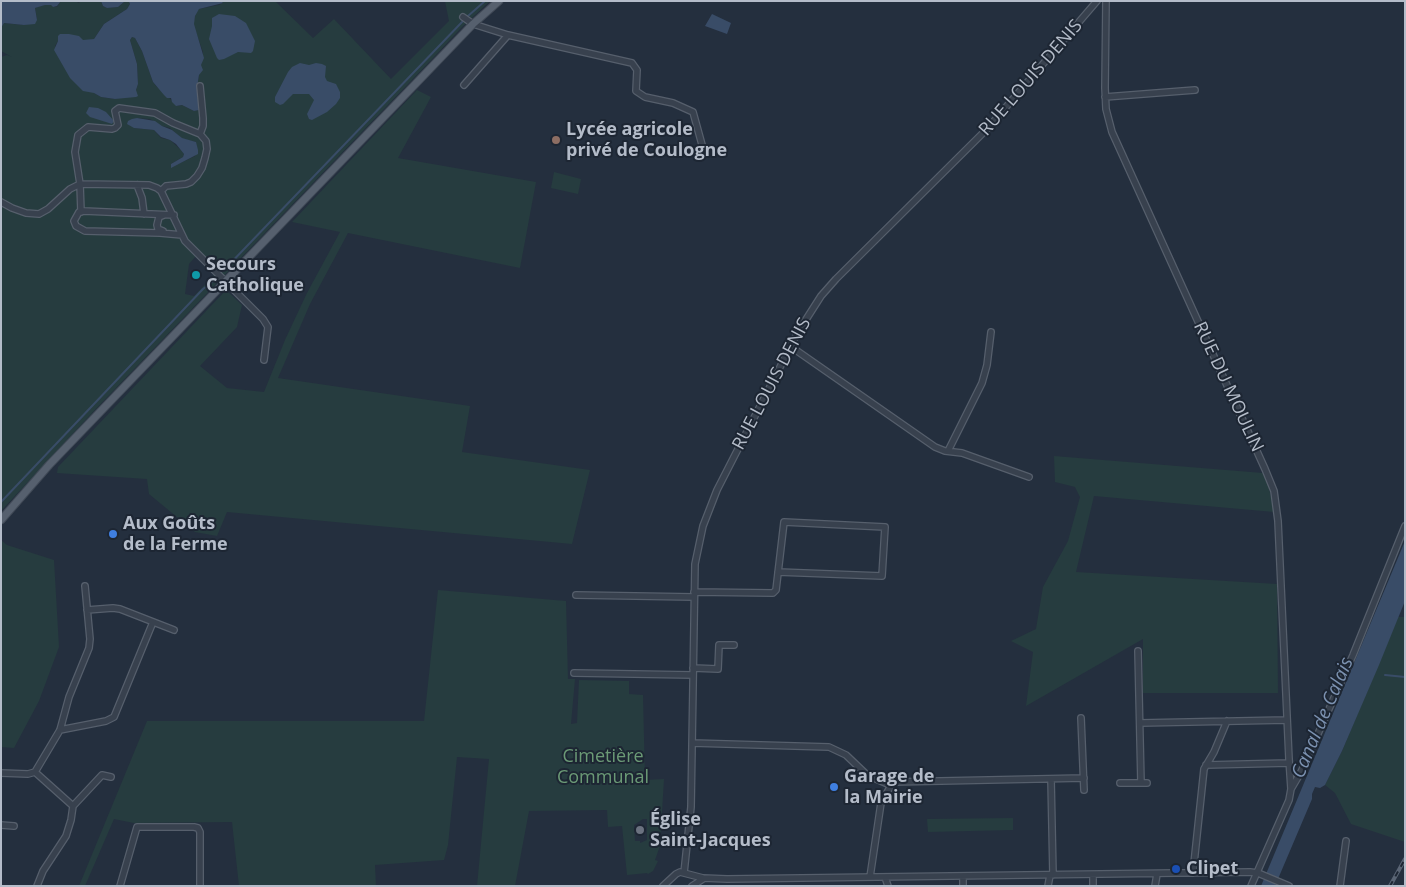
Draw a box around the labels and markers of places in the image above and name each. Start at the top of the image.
place label: Lycée agricole privé de Coulogne [566,119,727,162]
marker: Lycée agricole privé de Coulogne [550,134,562,146]
place label: Secours Catholique [206,254,304,296]
marker: Secours Catholique [190,269,202,281]
place label: Aux Goûts de la Ferme [123,513,228,556]
marker: Aux Goûts de la Ferme [107,528,119,540]
place label: Garage de la Mairie [844,766,934,809]
marker: Garage de la Mairie [828,781,840,793]
place label: Église Saint-Jacques [650,809,771,852]
marker: Église Saint-Jacques [634,824,646,836]
place label: Clipet [1186,858,1238,880]
marker: Clipet [1170,863,1182,875]

